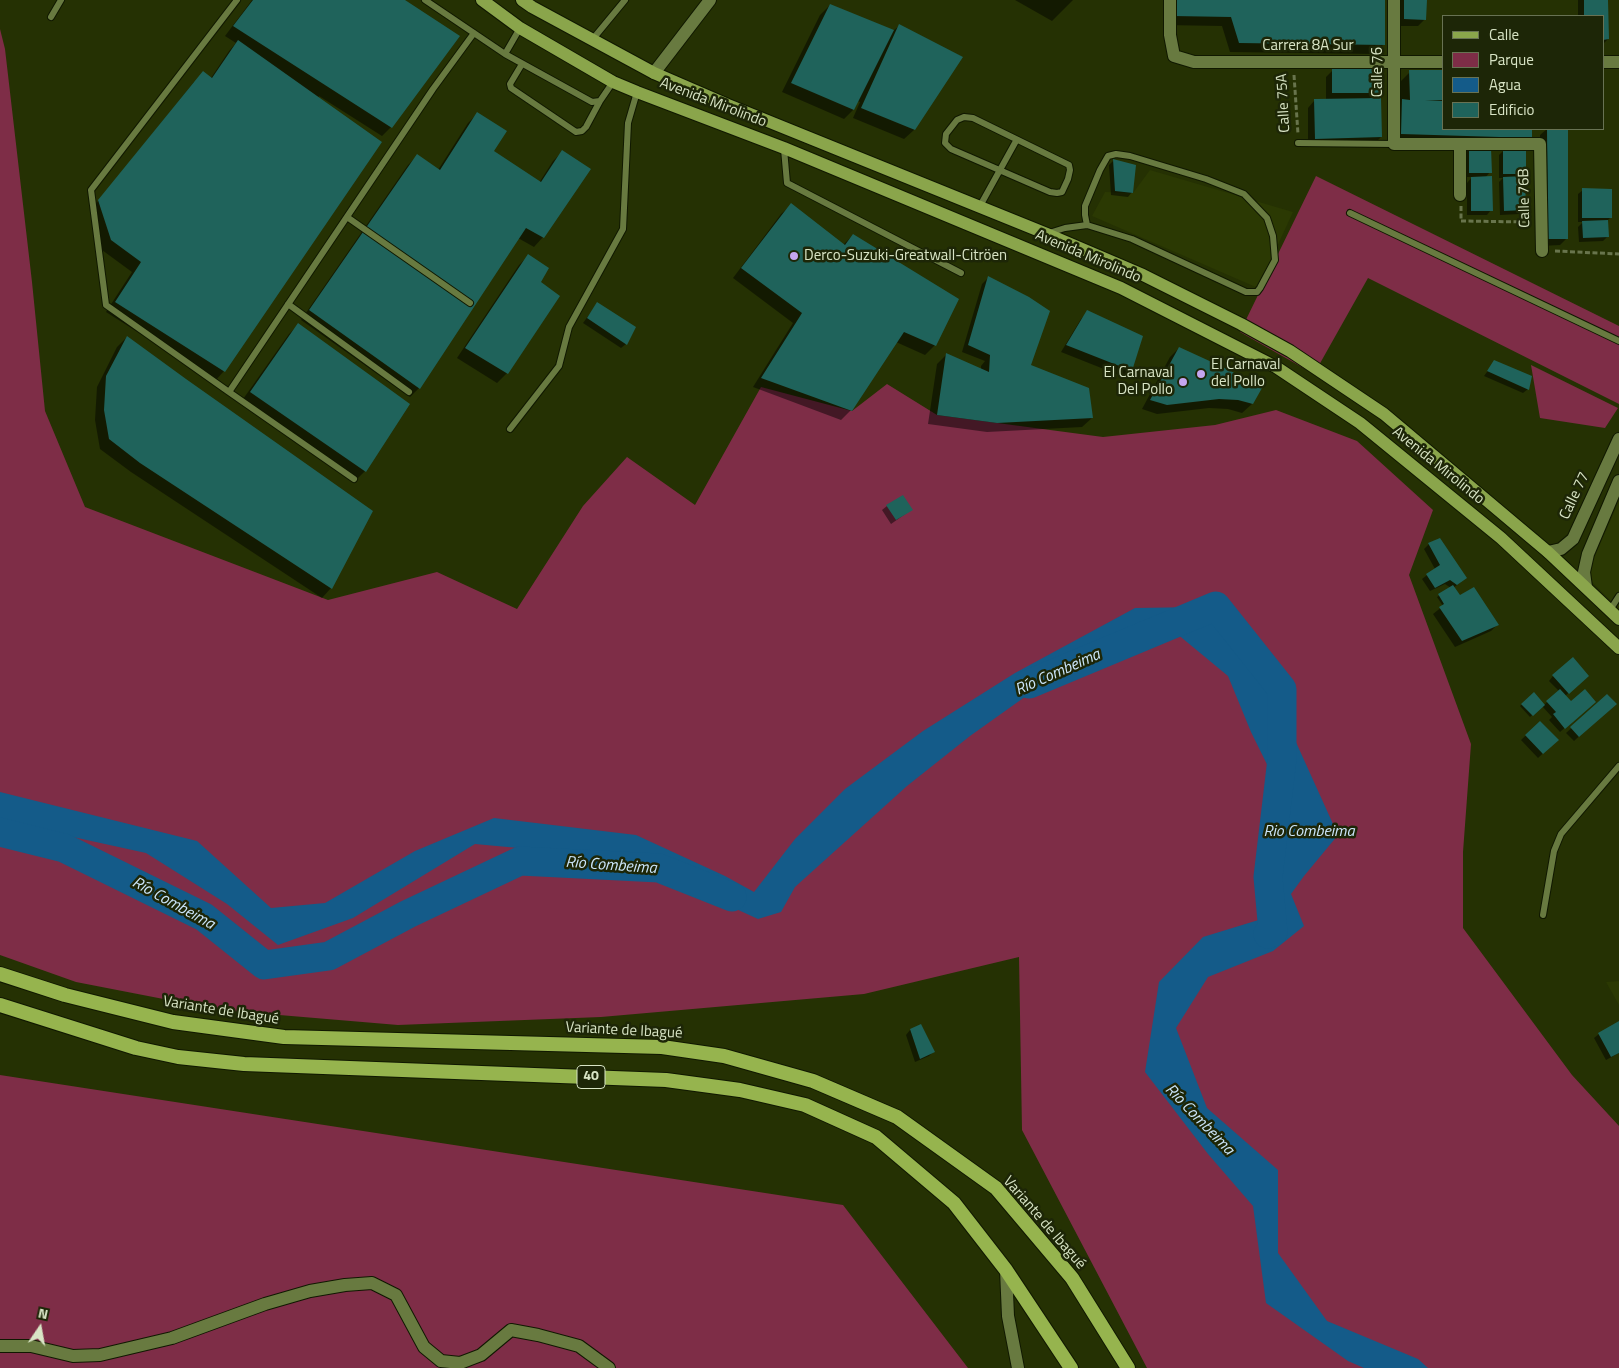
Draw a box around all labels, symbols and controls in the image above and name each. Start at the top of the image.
legend [1442,15,1604,130]
text: Calle [1489,23,1519,46]
street label: Carrera 8A Sur [1262,37,1354,55]
street label: Calle 76 [1369,47,1387,97]
text: Parque [1489,48,1534,71]
street label: Calle 75A [1273,73,1295,133]
text: Agua [1489,73,1521,96]
street label: Avenida Mirolindo [657,74,769,132]
text: Edificio [1489,98,1534,121]
street label: Calle 76B [1515,168,1535,228]
street label: Avenida Mirolindo [1033,227,1143,287]
place label: Derco-Suzuki-Greatwall-Citröen [804,247,1007,265]
marker: Derco-Suzuki-Greatwall-Citröen [788,250,800,262]
place label: El Carnaval del Pollo [1211,356,1280,391]
place label: El Carnaval Del Pollo [1104,364,1173,399]
marker: El Carnaval del Pollo [1195,368,1207,380]
marker: El Carnaval Del Pollo [1177,376,1189,388]
street label: Avenida Mirolindo [1388,423,1488,509]
street label: Calle 77 [1556,469,1594,523]
water label: Río Combeima [1013,646,1103,700]
water label: Rio Combeima [1263,822,1355,842]
water label: Río Combeima [565,853,657,879]
water label: Río Combeima [129,874,217,934]
street label: Variante de Ibagué [162,993,280,1029]
street label: Variante de Ibagué [565,1019,683,1043]
road number: 40 [577,1066,605,1088]
water label: Río Combeima [1160,1081,1238,1159]
street label: Variante de Ibagué [999,1173,1089,1273]
text: N [36,1302,50,1324]
north arrow [15,1303,65,1353]

